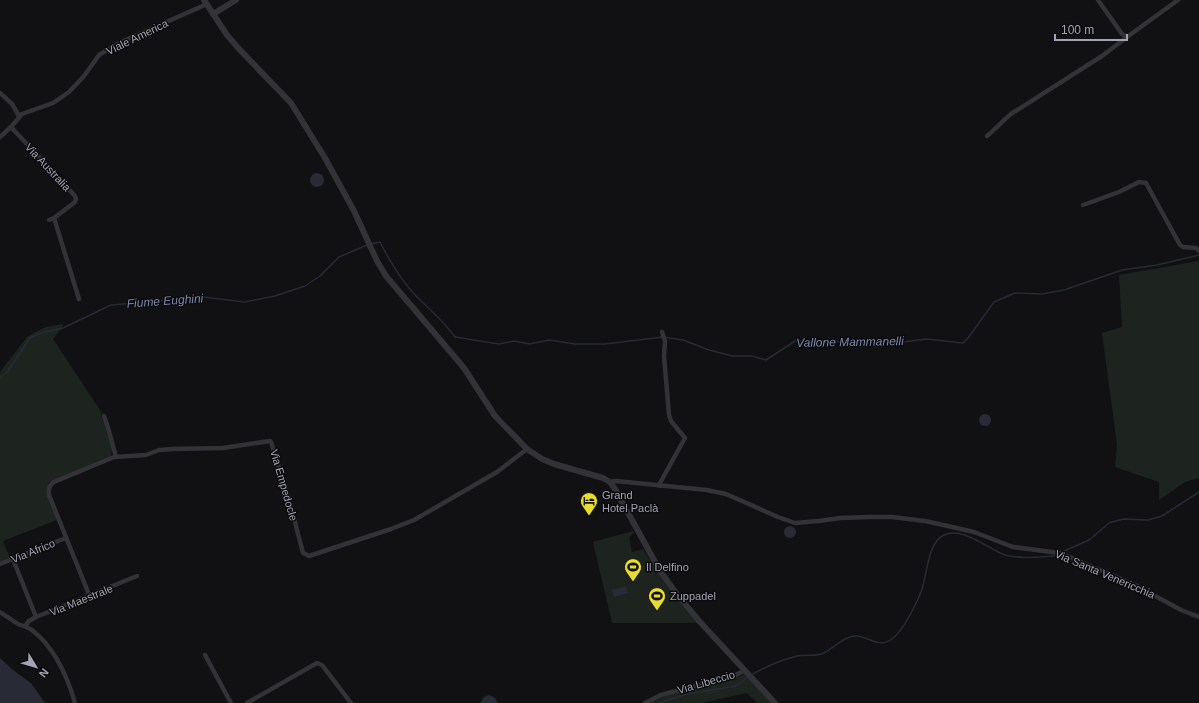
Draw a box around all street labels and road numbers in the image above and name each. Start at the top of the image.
street label: Viale America [104,17,171,57]
street label: Via Australia [23,141,74,194]
street label: Via Empedocle [268,448,300,522]
street label: Via Africo [9,537,57,565]
street label: Via Santa Venericchia [1053,547,1158,601]
street label: Via Maestrale [48,582,114,618]
street label: Via Libeccio [676,668,736,696]

